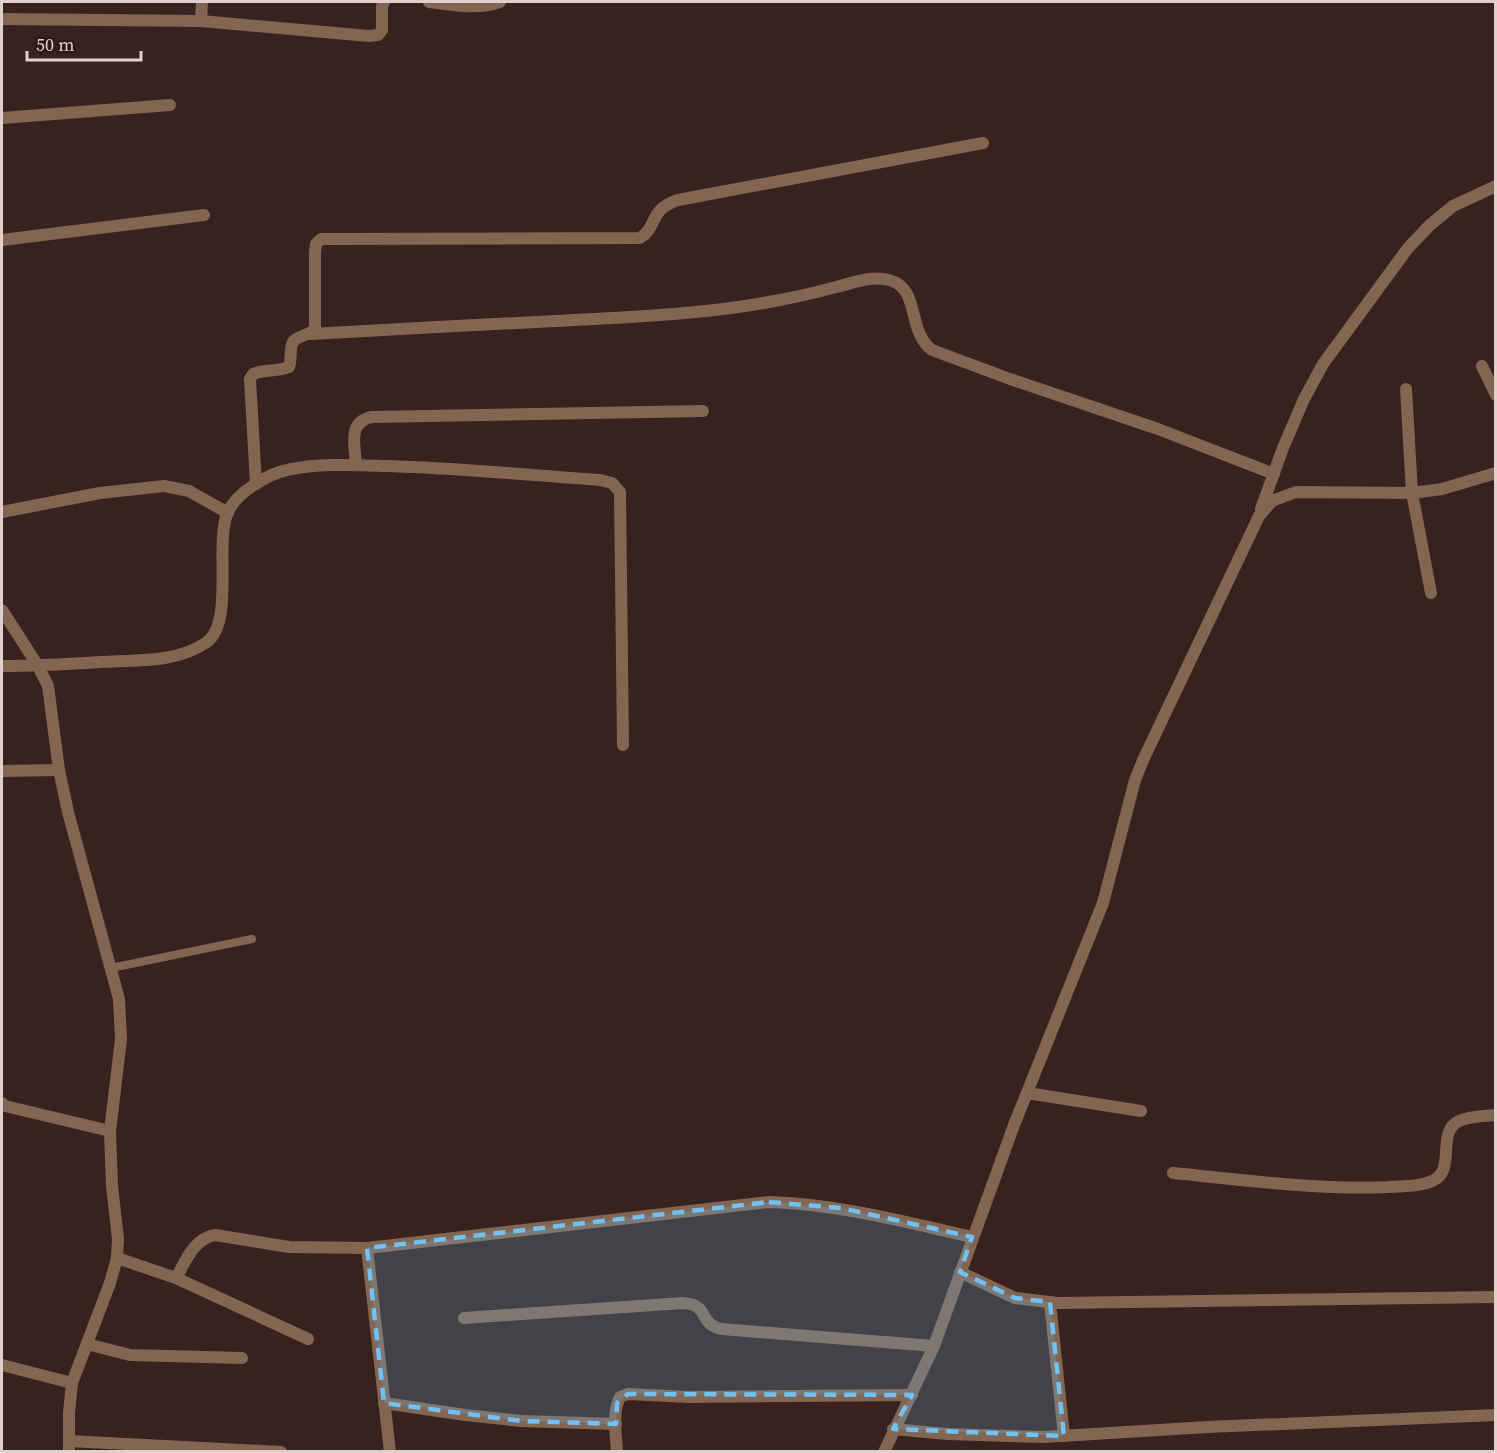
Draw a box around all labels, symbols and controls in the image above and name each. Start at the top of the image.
scale bar [27,24,141,62]
text: 50 m [36,32,74,57]

